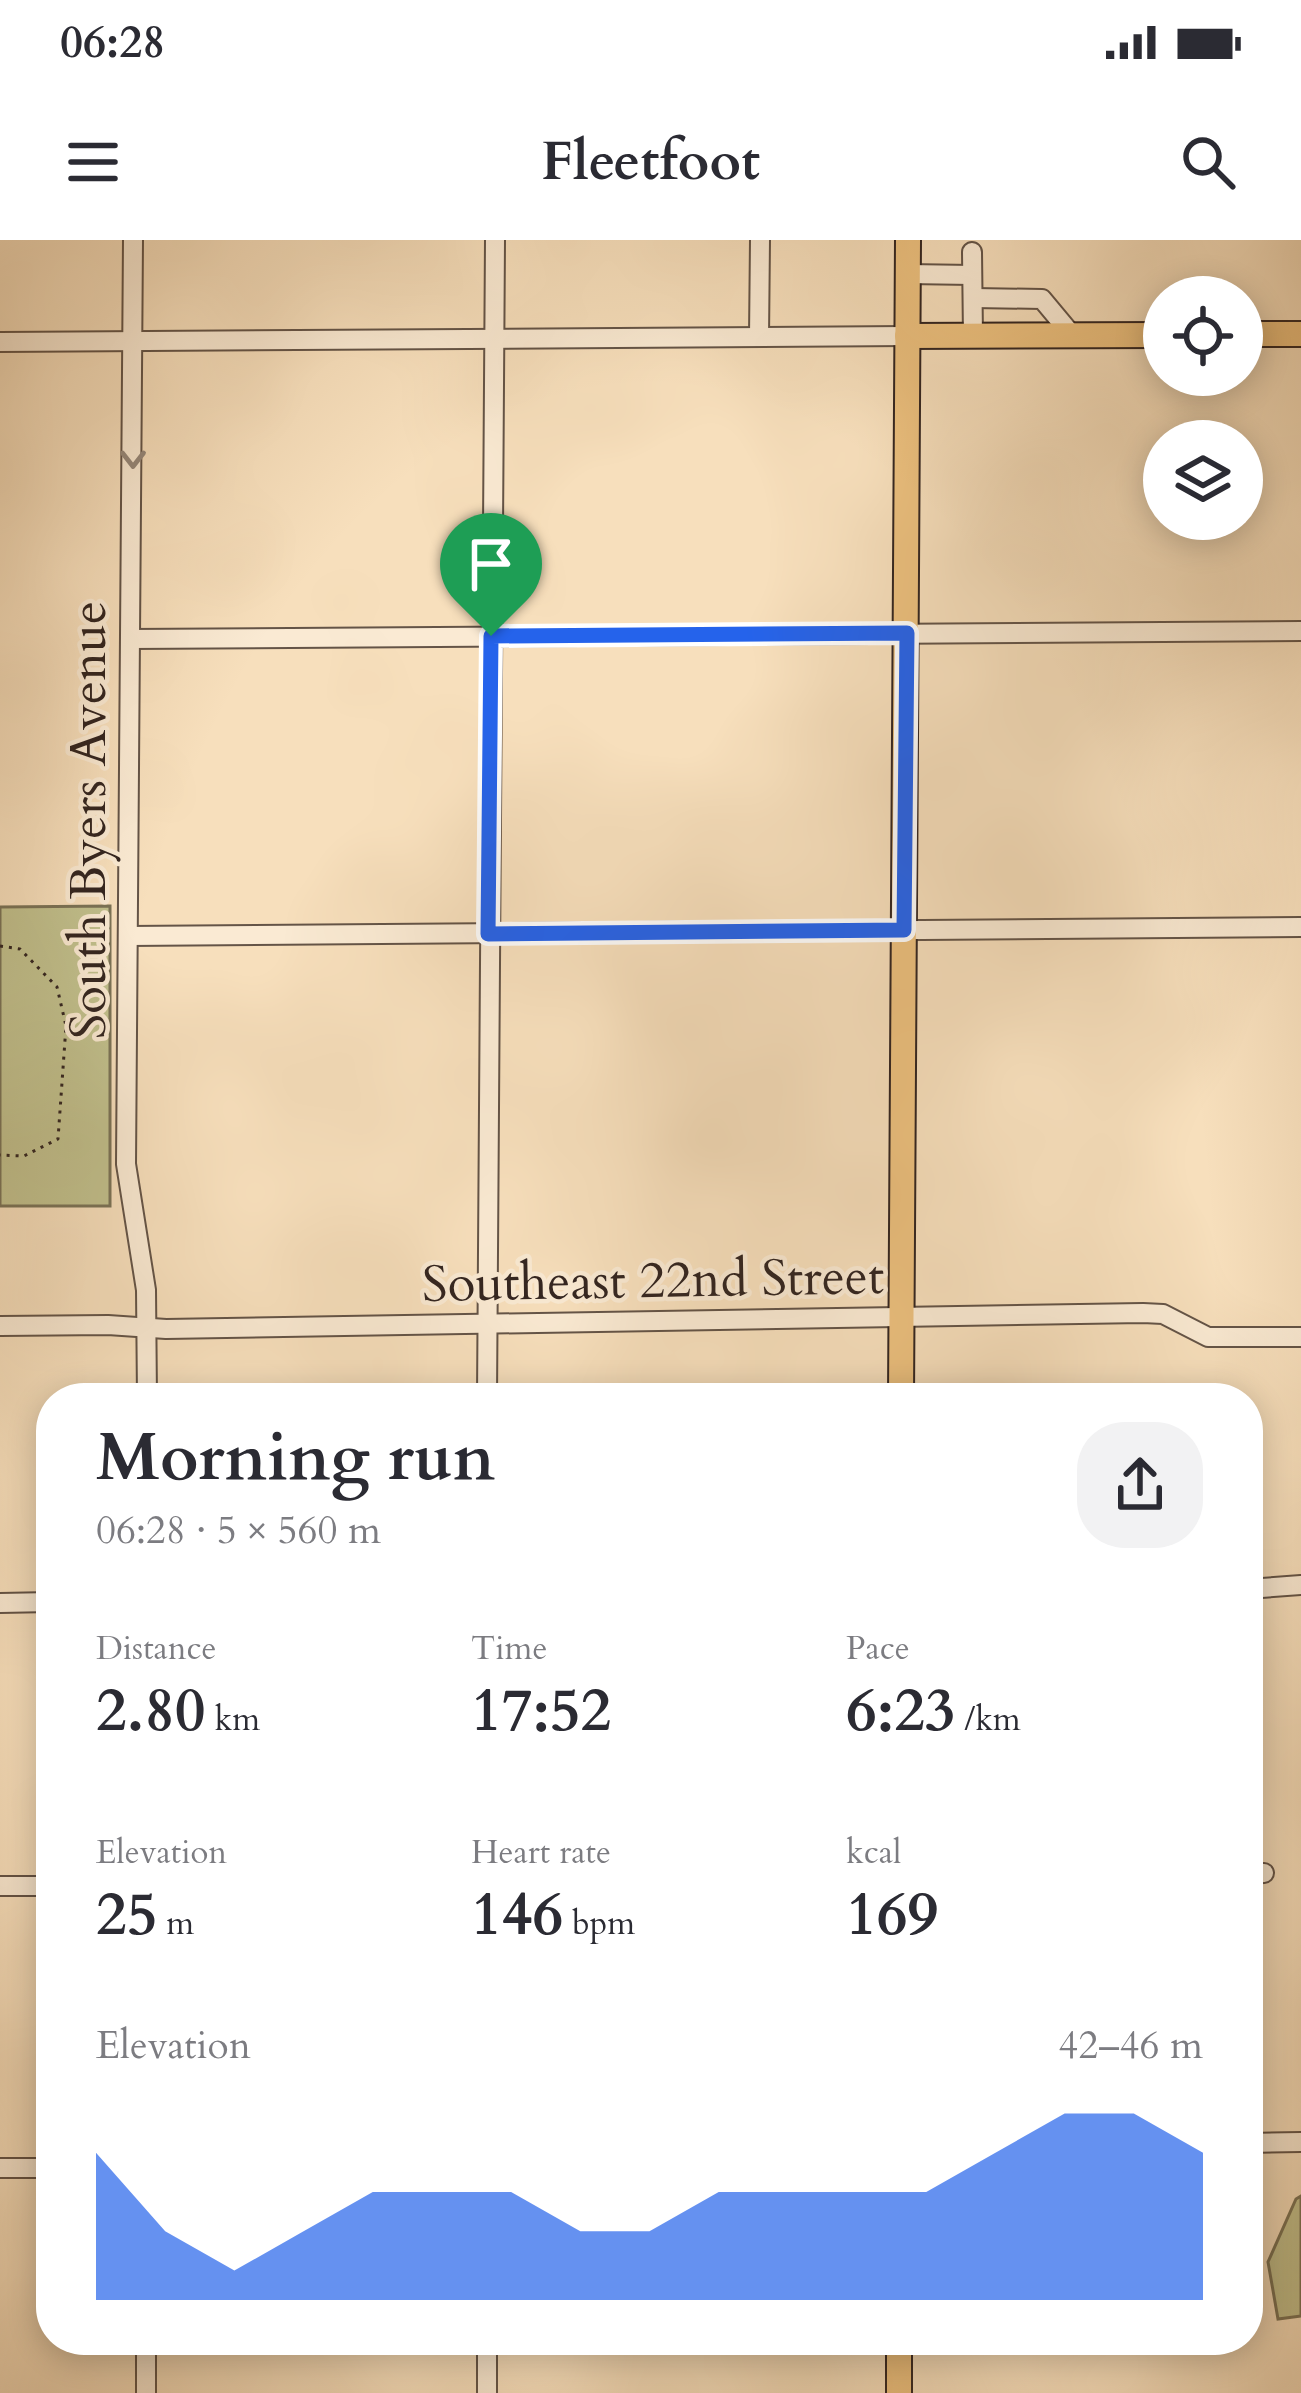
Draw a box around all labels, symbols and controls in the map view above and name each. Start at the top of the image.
text: 06:28 [60,12,165,73]
text: Fleetfoot [541,126,760,199]
icon: menu [60,129,126,195]
icon: search [1175,129,1241,195]
map controls [1143,276,1263,540]
button: locate [1143,276,1263,396]
button: layers [1143,420,1263,540]
one-way arrow [119,450,145,469]
pin [440,513,542,636]
icon: arrive [458,531,524,597]
street label: South Byers Avenue [54,601,124,1039]
street label: Southeast 22nd Street [421,1242,885,1320]
text: Morning run [96,1414,495,1503]
button: share [1077,1422,1203,1548]
text: 06:28 · 5 × 560 m [96,1504,381,1557]
text: Distance [96,1626,217,1671]
text: Time [471,1626,547,1671]
text: Pace [846,1626,910,1671]
text: 2.80 [96,1671,206,1752]
text: 17:52 [471,1671,611,1752]
text: 6:23 [846,1671,956,1752]
text: km [206,1697,260,1742]
text: /km [956,1697,1021,1742]
text: Elevation [96,1830,227,1875]
text: Heart rate [471,1830,611,1875]
text: kcal [846,1830,901,1875]
text: 25 [96,1875,157,1956]
text: 146 [471,1875,563,1956]
text: 169 [846,1875,938,1956]
text: m [157,1901,194,1946]
text: bpm [563,1901,635,1946]
text: Elevation [96,2019,251,2072]
text: 42–46 m [1058,2019,1203,2072]

